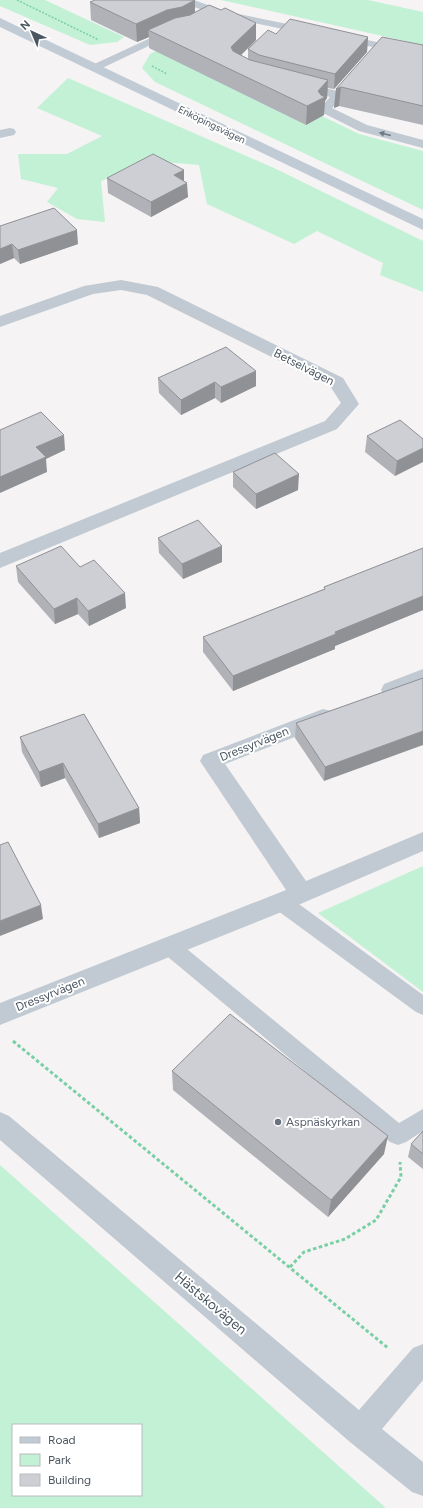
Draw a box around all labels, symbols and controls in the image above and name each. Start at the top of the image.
north arrow [12,12,52,52]
text: N [18,18,33,33]
street label: Enköpingsvägen [176,102,248,147]
one-way arrow [379,131,391,137]
street label: Betselvägen [271,346,337,388]
street label: Dressyrvägen [218,724,291,764]
street label: Dressyrvägen [14,974,87,1014]
place label: Aspnäskyrkan [286,1115,360,1129]
marker: Aspnäskyrkan [273,1117,283,1127]
street label: Hästskovägen [171,1268,250,1338]
legend [12,1424,142,1496]
text: Road [48,1433,76,1447]
text: Park [48,1453,71,1467]
text: Building [48,1473,91,1487]

